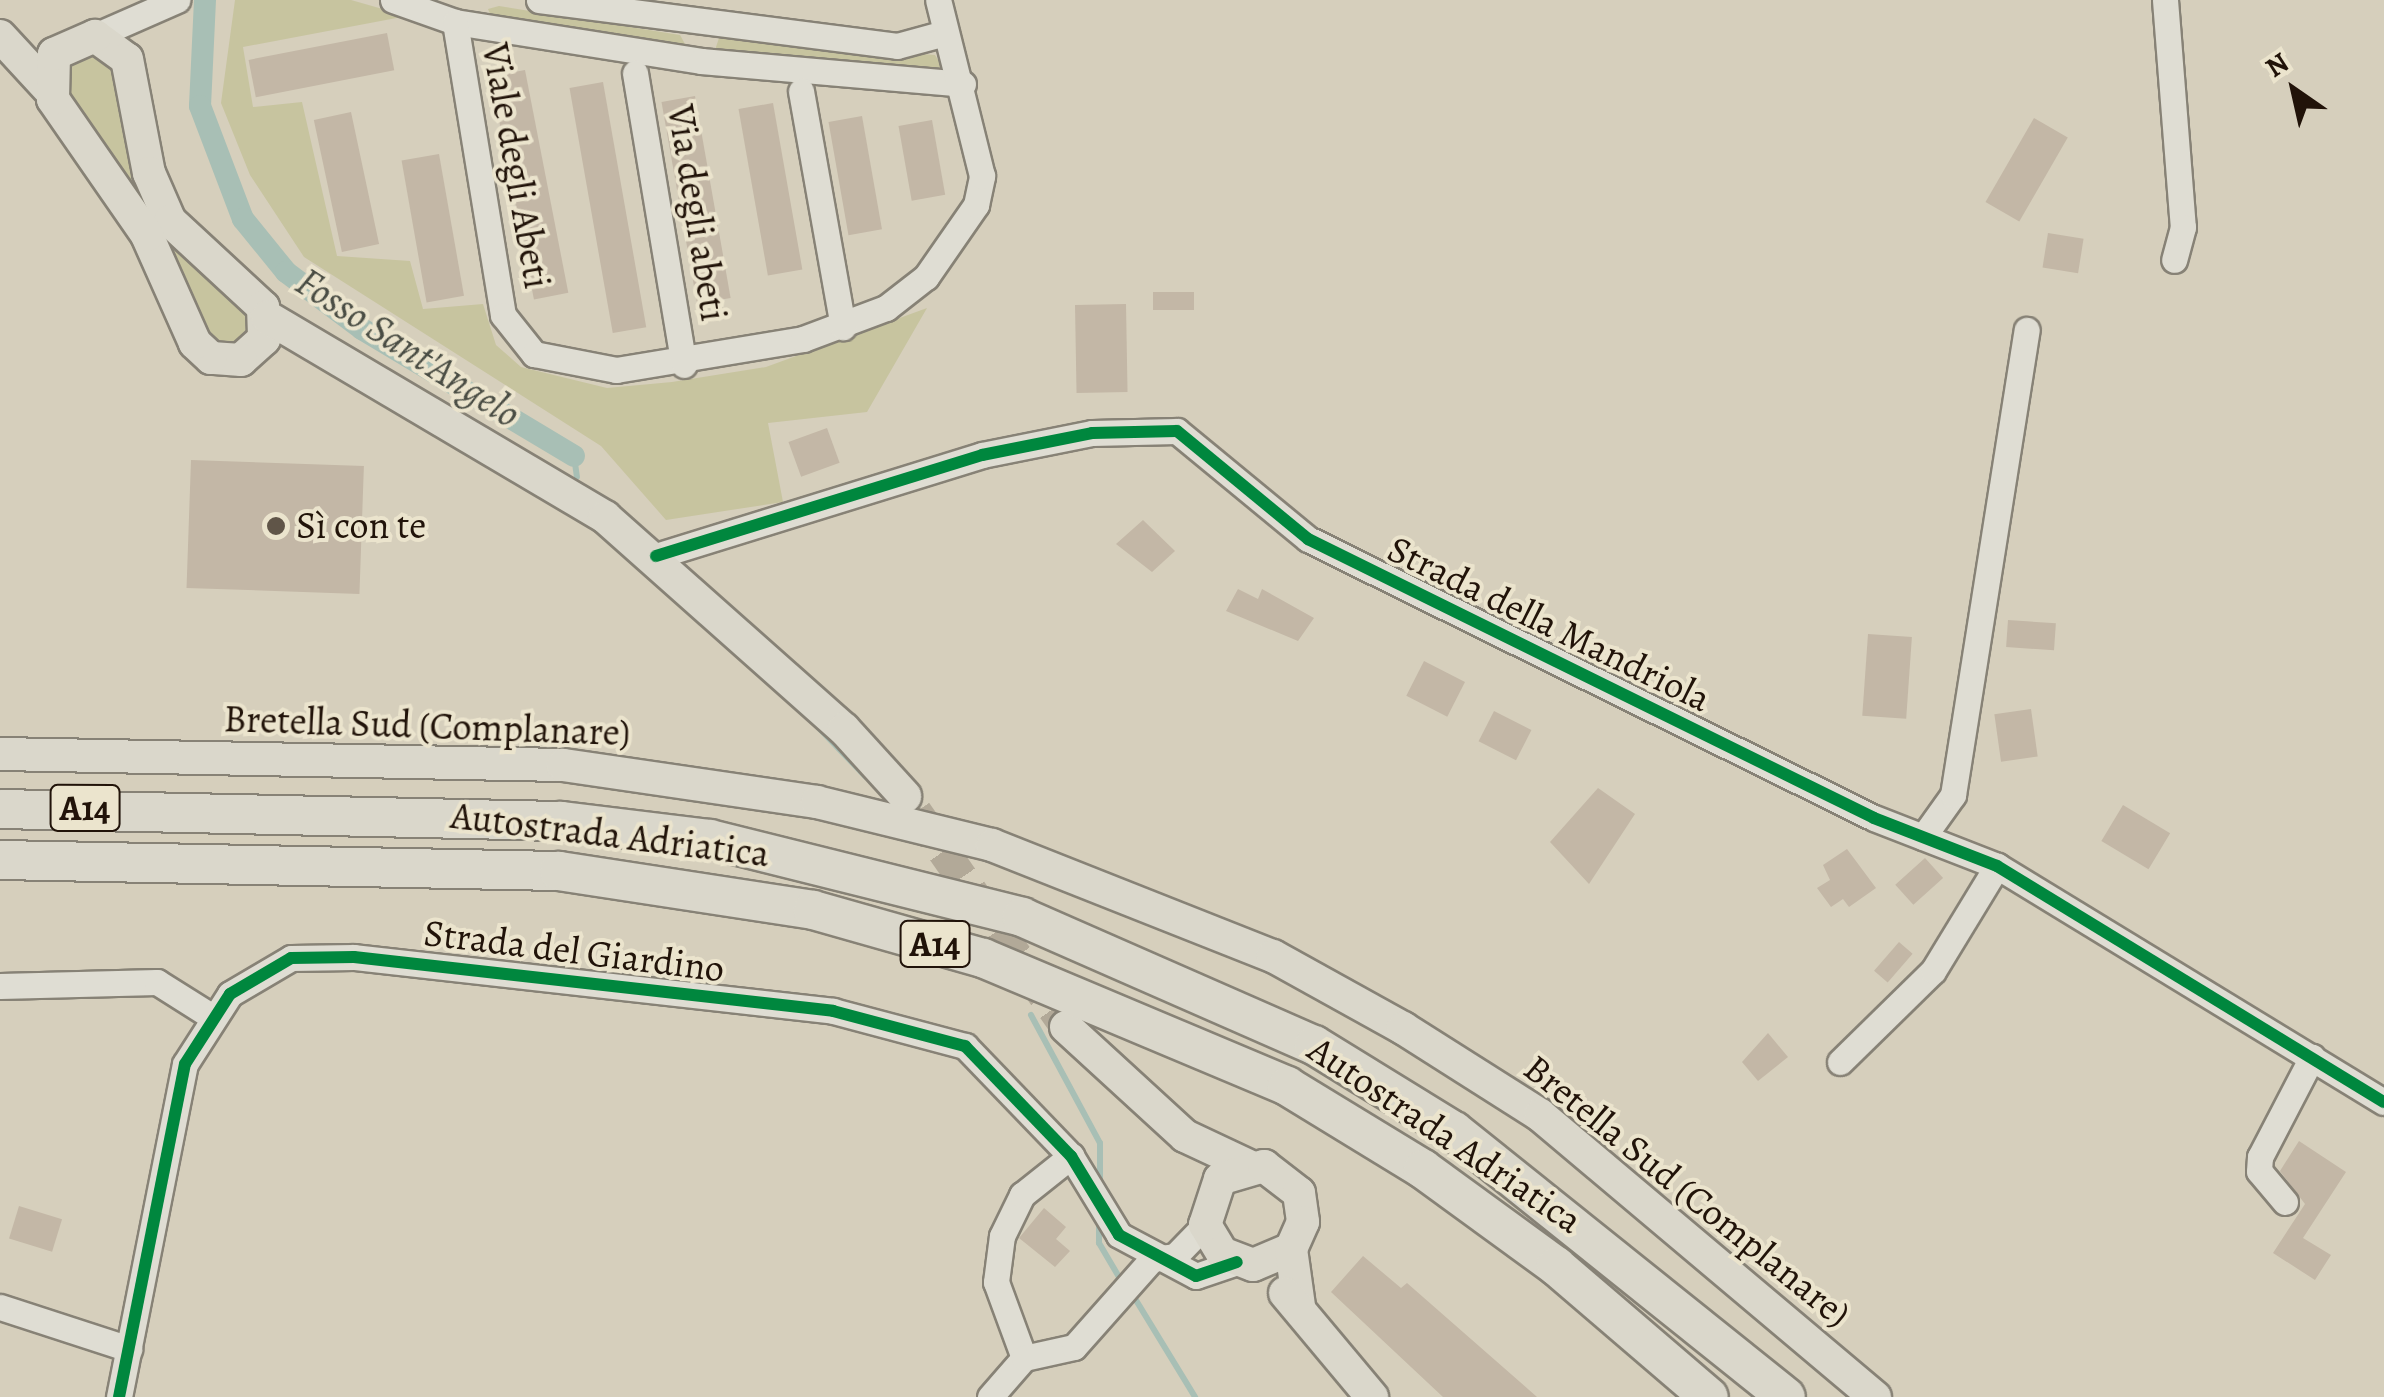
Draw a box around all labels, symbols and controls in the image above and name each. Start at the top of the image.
street label: Viale degli Abeti [472,40,560,292]
north arrow [2244,40,2344,140]
text: N [2258,44,2296,87]
street label: Via degli abeti [657,102,737,324]
water label: Fosso Sant'Angelo [287,258,529,438]
place label: Sì con te [296,503,426,549]
marker: Sì con te [265,515,287,537]
street label: Strada della Mandriola [1380,526,1718,722]
street label: Bretella Sud (Complanare) [223,696,631,756]
road number: A14 [48,778,122,838]
street label: Autostrada Adriatica [448,793,772,877]
street label: Strada del Giardino [421,910,727,992]
road number: A14 [898,914,972,974]
street label: Autostrada Adriatica [1299,1026,1591,1244]
street label: Bretella Sud (Complanare) [1515,1045,1859,1337]

